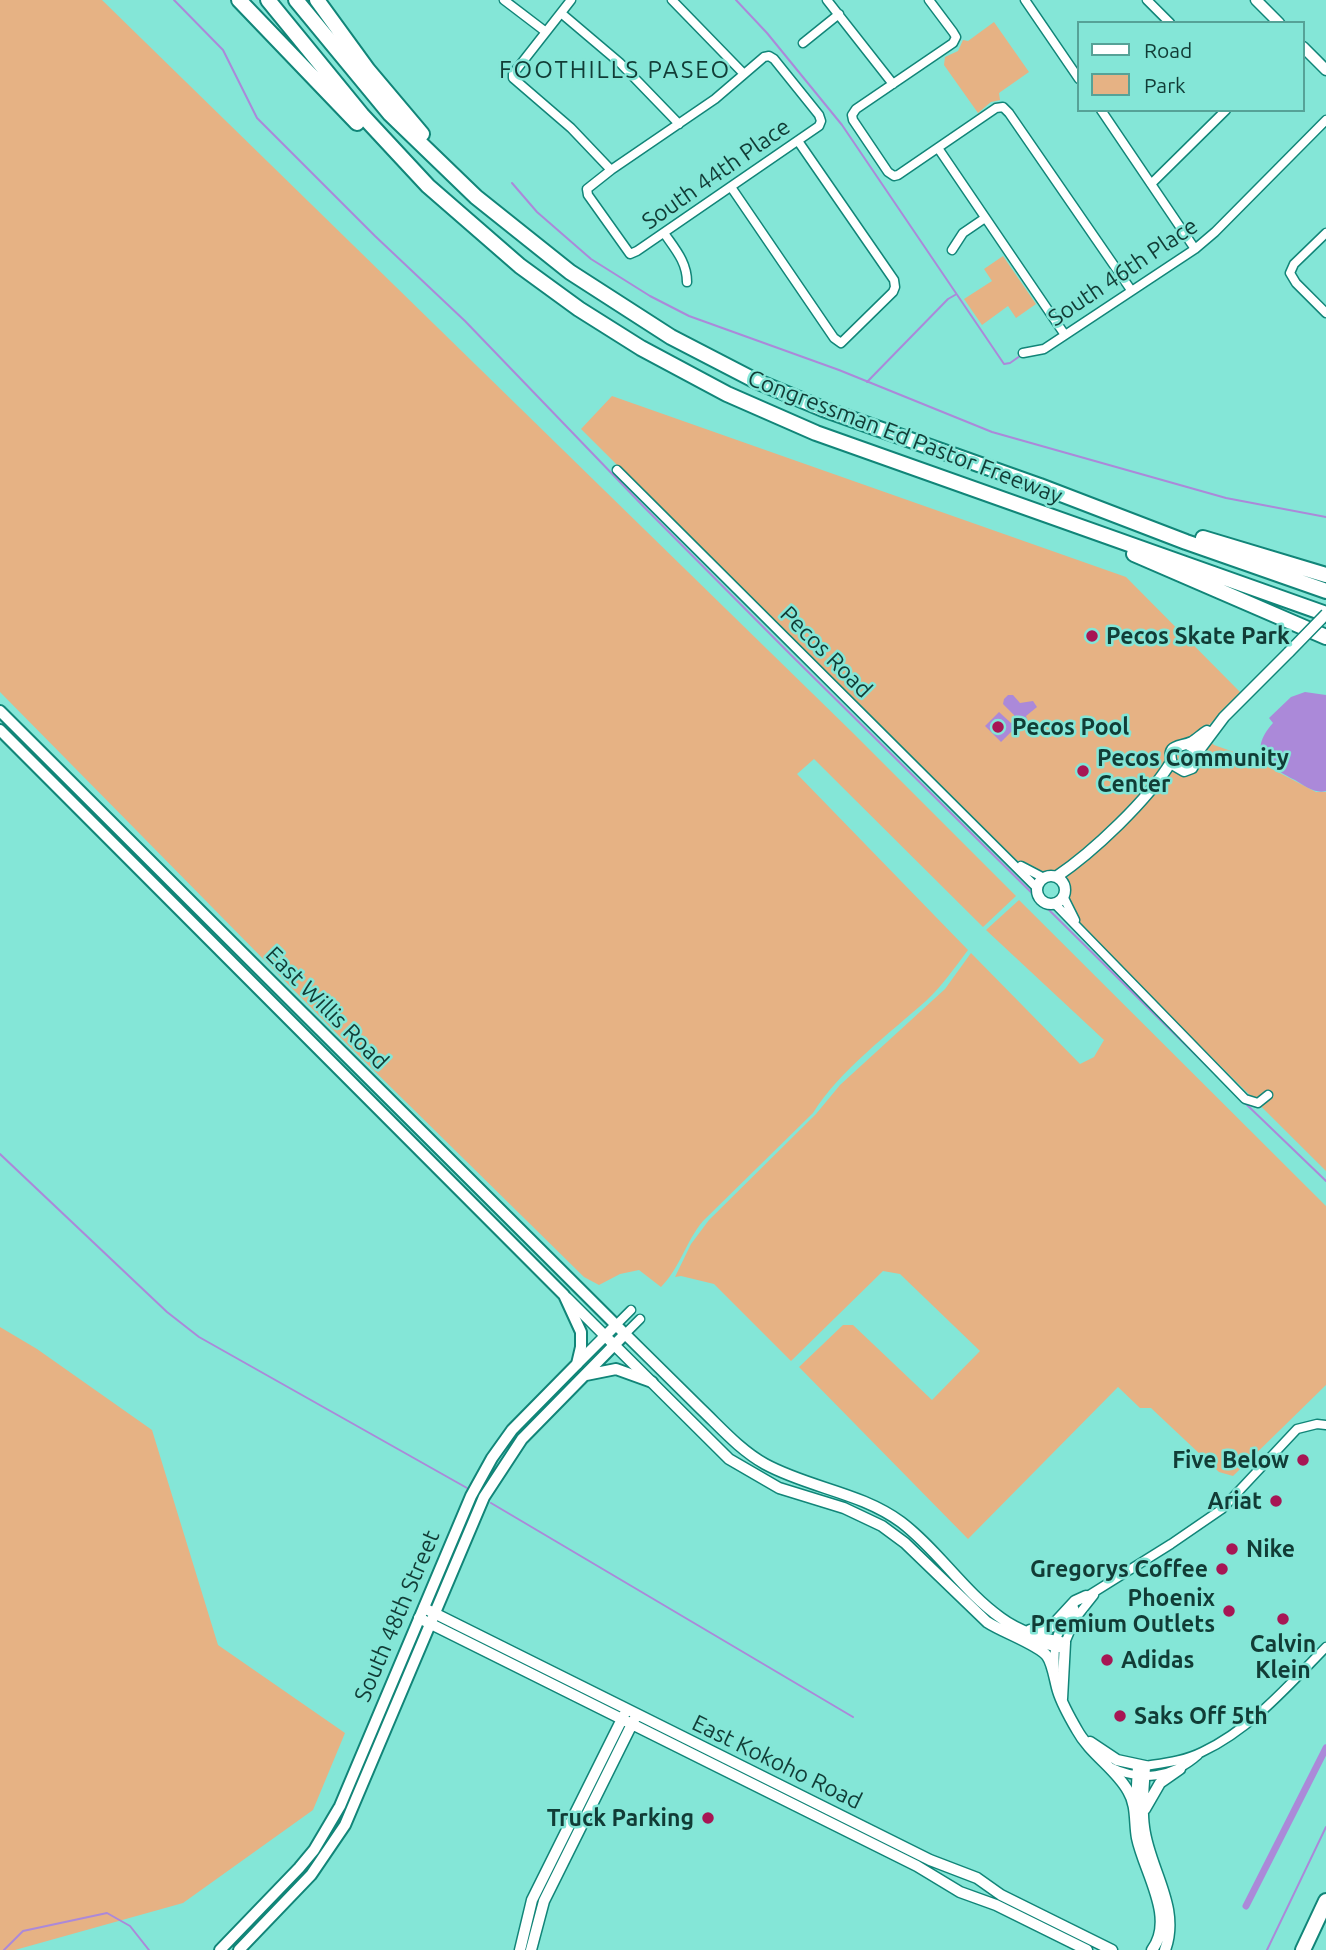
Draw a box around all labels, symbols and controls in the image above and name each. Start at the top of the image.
legend [1078,21,1305,112]
text: Road [1144,38,1192,62]
district label: FOOTHILLS PASEO [501,56,729,84]
text: Park [1144,73,1186,97]
street label: South 44th Place [637,113,795,235]
street label: South 46th Place [1043,212,1203,332]
street label: Congressman Ed Pastor Freeway [744,364,1066,510]
street label: Pecos Road [774,600,878,704]
place label: Pecos Skate Park [1106,622,1290,650]
marker: Pecos Skate Park [1084,628,1100,644]
place label: Pecos Pool [1012,713,1129,741]
marker: Pecos Pool [990,719,1006,735]
place label: Pecos Community Center [1097,744,1289,798]
marker: Pecos Community Center [1075,763,1091,779]
street label: East Willis Road [260,941,394,1075]
place label: Five Below [1172,1446,1289,1474]
marker: Five Below [1295,1452,1311,1468]
place label: Ariat [1208,1487,1262,1515]
marker: Ariat [1268,1493,1284,1509]
street label: South 48th Street [348,1526,446,1706]
place label: Nike [1246,1535,1295,1563]
marker: Nike [1224,1541,1240,1557]
place label: Gregorys Coffee [1030,1555,1208,1583]
marker: Gregorys Coffee [1214,1561,1230,1577]
place label: Phoenix Premium Outlets [1031,1584,1215,1638]
marker: Phoenix Premium Outlets [1221,1603,1237,1619]
marker: Calvin Klein [1275,1611,1291,1627]
place label: Calvin Klein [1250,1630,1316,1684]
place label: Adidas [1121,1646,1194,1674]
marker: Adidas [1099,1652,1115,1668]
place label: Saks Off 5th [1134,1702,1268,1730]
marker: Saks Off 5th [1112,1708,1128,1724]
street label: East Kokoho Road [688,1709,866,1815]
place label: Truck Parking [547,1804,694,1832]
marker: Truck Parking [700,1810,716,1826]

